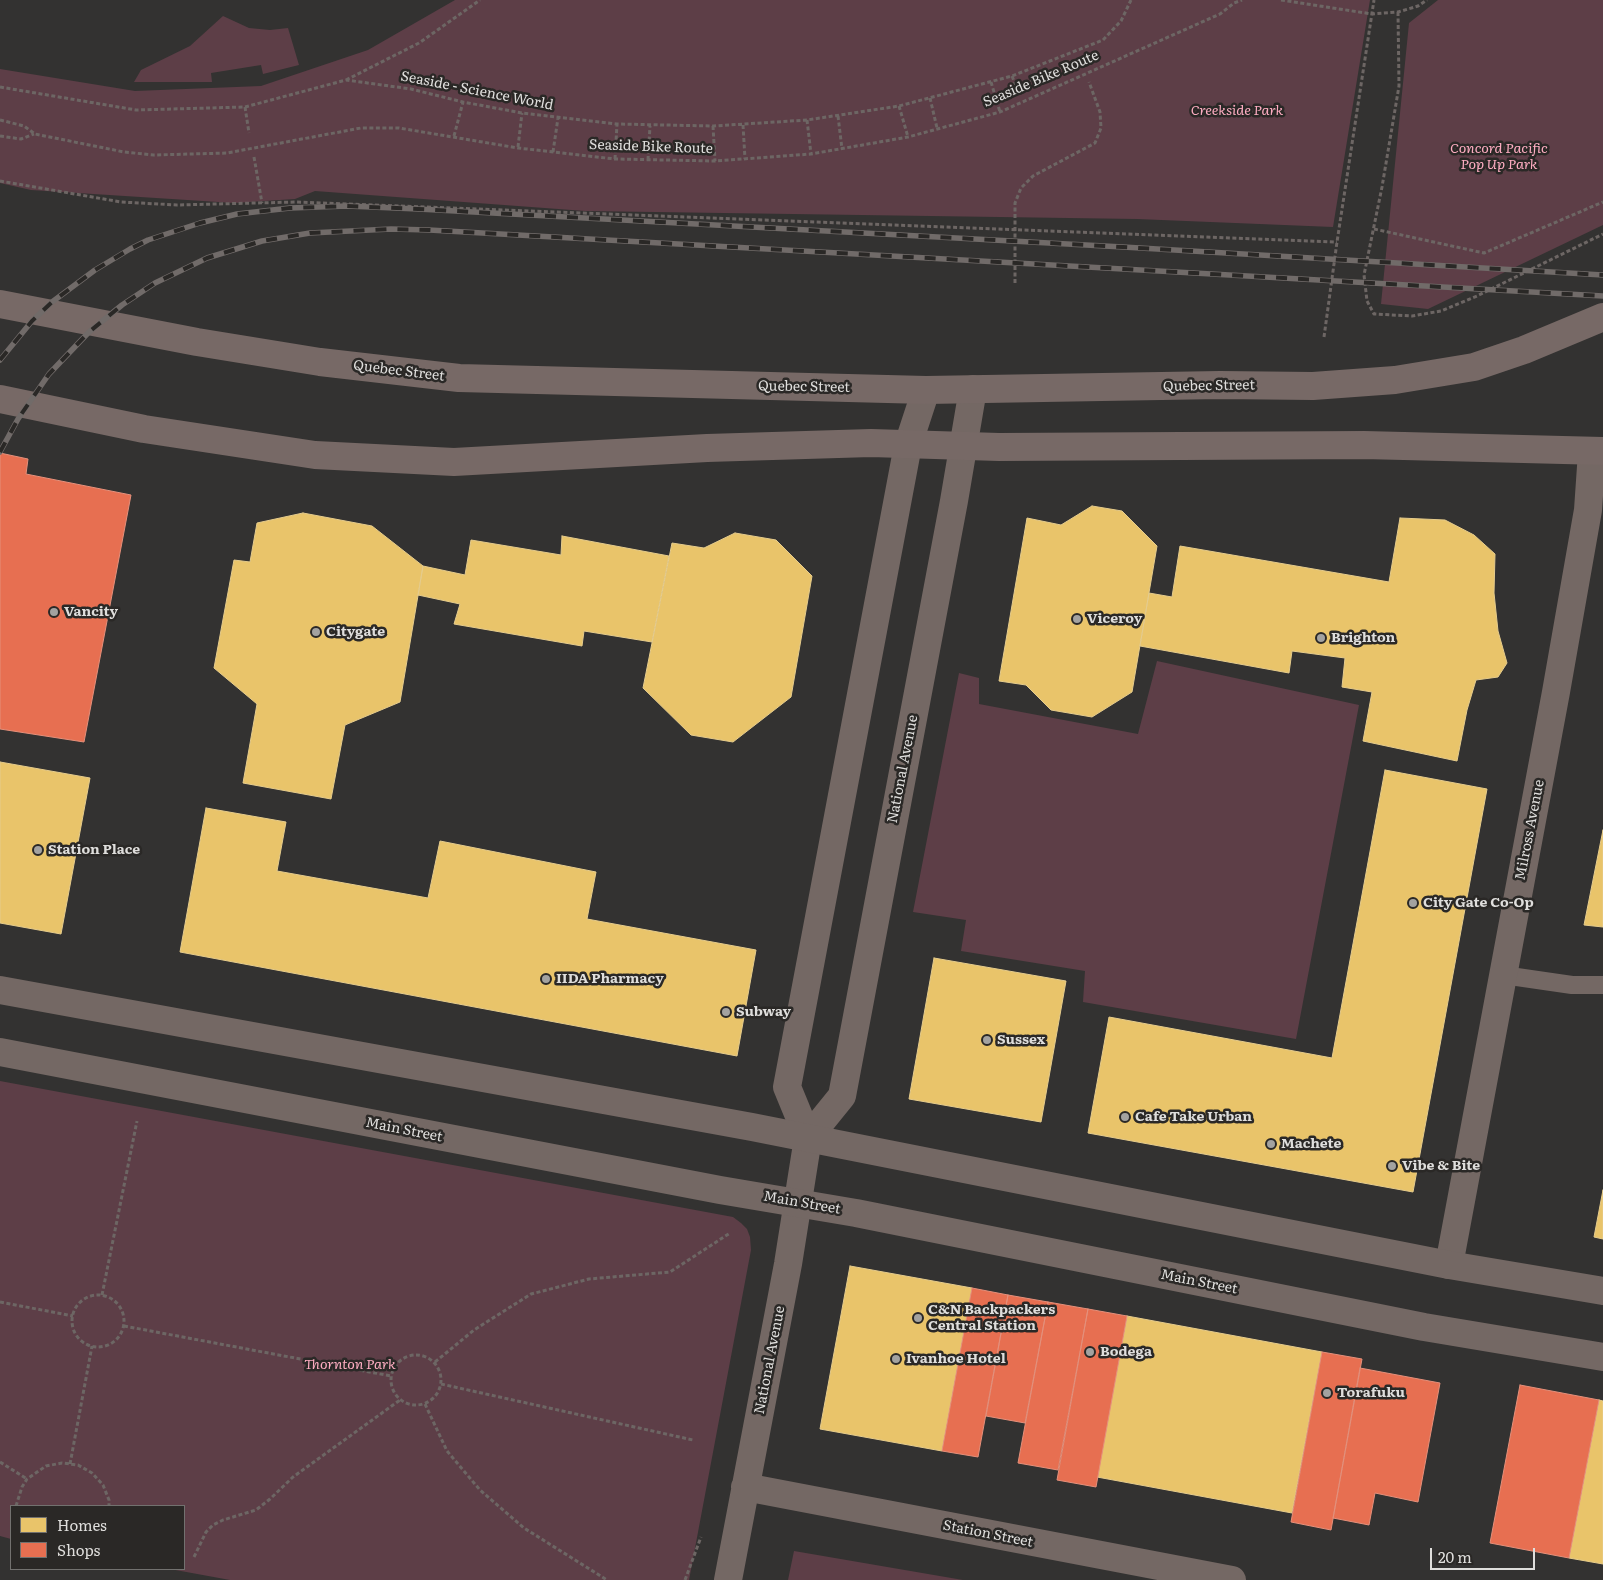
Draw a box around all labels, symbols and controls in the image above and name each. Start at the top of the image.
street label: Seaside Bike Route [981,47,1101,111]
street label: Seaside - Science World [399,68,555,114]
park label: Creekside Park [1191,103,1283,119]
street label: Seaside Bike Route [589,136,713,158]
park label: Concord Pacific Pop Up Park [1450,141,1548,174]
street label: Quebec Street [352,357,446,385]
street label: Quebec Street [1163,377,1255,395]
street label: Quebec Street [758,378,850,396]
place label: Vancity [64,604,118,620]
marker: Vancity [48,606,60,618]
place label: Viceroy [1087,611,1142,627]
marker: Viceroy [1071,613,1083,625]
place label: Citygate [326,624,385,640]
marker: Citygate [310,626,322,638]
place label: Brighton [1331,630,1395,646]
marker: Brighton [1315,632,1327,644]
street label: National Avenue [884,713,922,825]
street label: Milross Avenue [1512,778,1548,882]
place label: Station Place [48,842,140,858]
marker: Station Place [32,844,44,856]
place label: City Gate Co-Op [1423,895,1534,911]
marker: City Gate Co-Op [1407,897,1419,909]
place label: IIDA Pharmacy [556,971,664,987]
marker: IIDA Pharmacy [540,973,552,985]
place label: Subway [736,1004,791,1020]
marker: Subway [720,1006,732,1018]
place label: Sussex [997,1032,1045,1048]
marker: Sussex [981,1034,993,1046]
place label: Cafe Take Urban [1135,1109,1252,1125]
marker: Cafe Take Urban [1119,1111,1131,1123]
street label: Main Street [364,1114,444,1146]
place label: Machete [1281,1136,1342,1152]
marker: Machete [1265,1138,1277,1150]
place label: Vibe & Bite [1402,1158,1480,1174]
marker: Vibe & Bite [1386,1160,1398,1172]
street label: Main Street [762,1188,842,1218]
street label: Main Street [1159,1266,1239,1298]
place label: C&N Backpackers Central Station [928,1302,1055,1334]
street label: National Avenue [751,1304,789,1416]
marker: C&N Backpackers Central Station [912,1312,924,1324]
place label: Bodega [1100,1344,1152,1360]
marker: Bodega [1084,1346,1096,1358]
place label: Ivanhoe Hotel [906,1351,1006,1367]
marker: Ivanhoe Hotel [890,1353,902,1365]
park label: Thornton Park [304,1357,396,1373]
place label: Torafuku [1337,1385,1405,1401]
marker: Torafuku [1321,1387,1333,1399]
legend [10,1505,185,1570]
text: Homes [57,1513,107,1536]
street label: Station Street [942,1517,1034,1551]
text: Shops [57,1538,100,1561]
scale bar [1433,1538,1538,1570]
text: 20 m [1438,1545,1472,1568]

